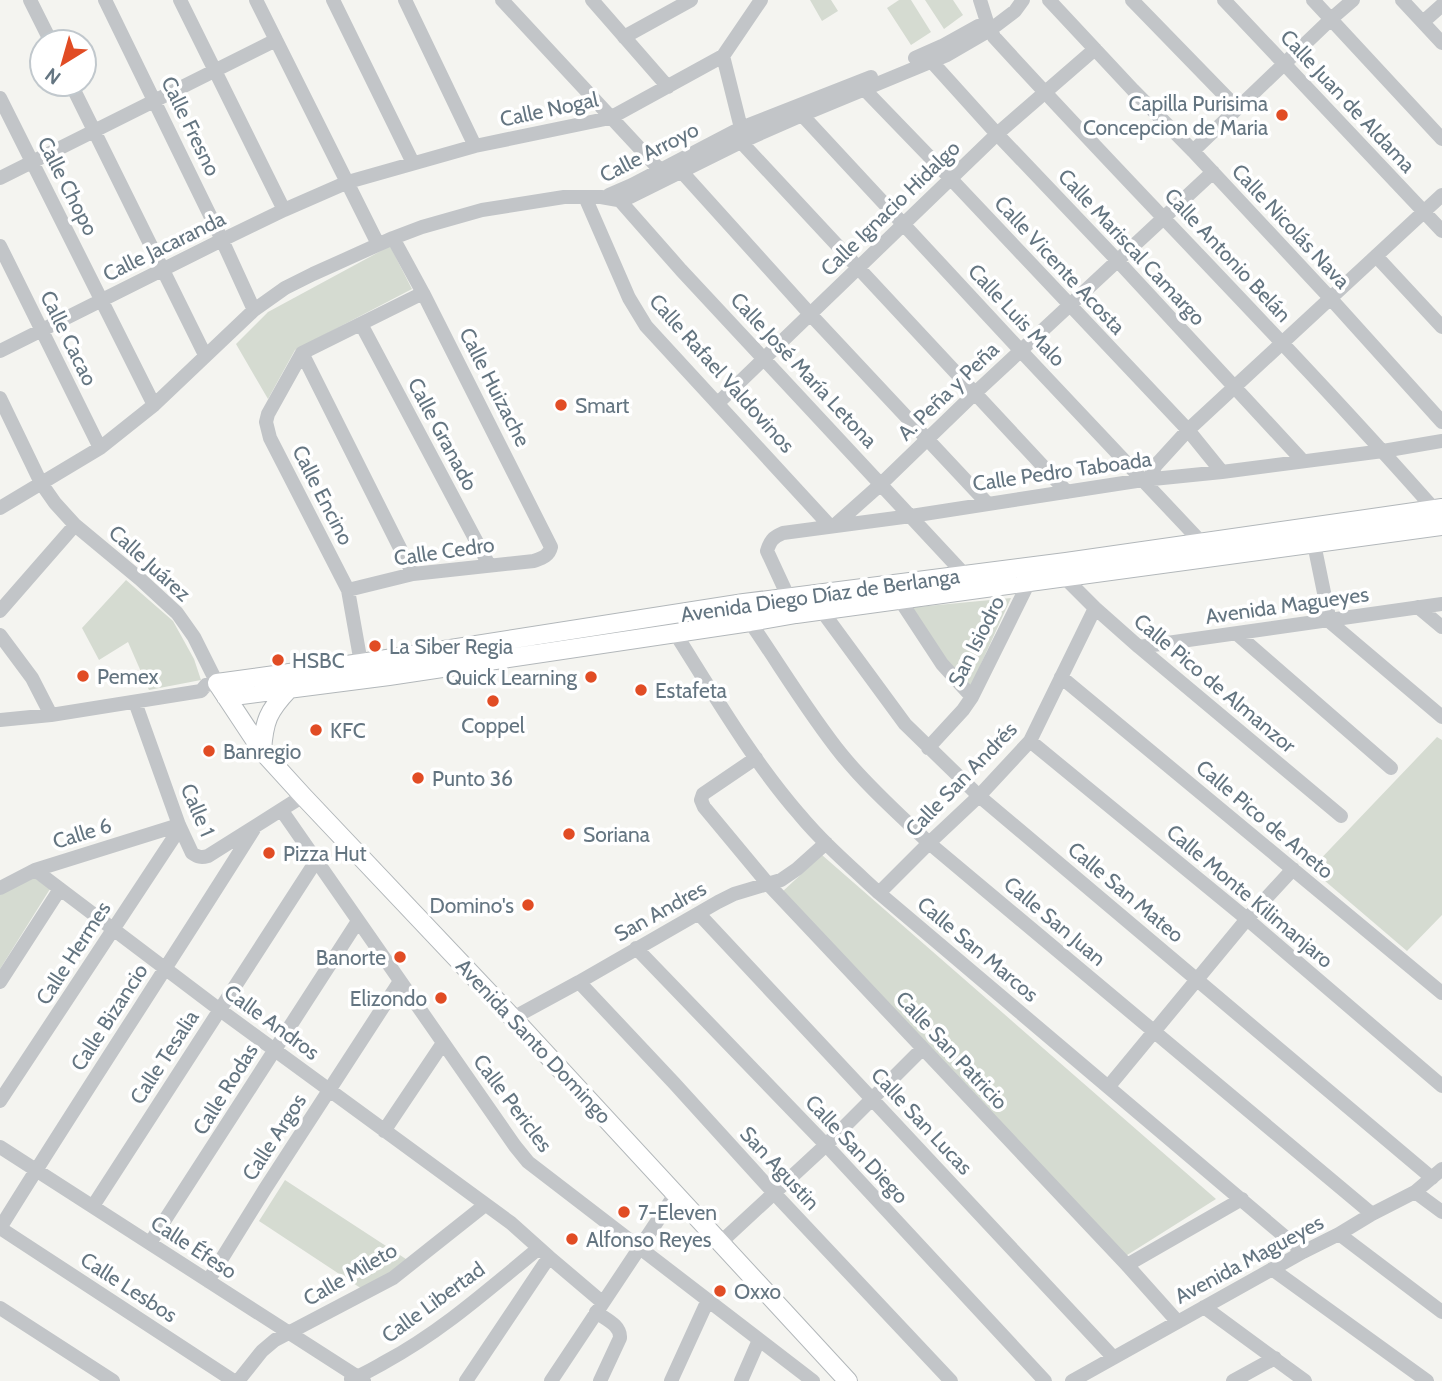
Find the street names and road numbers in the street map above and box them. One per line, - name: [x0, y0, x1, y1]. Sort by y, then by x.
- street label: Calle Juan de Aldama: [1275, 24, 1421, 178]
- street label: Calle Fresno: [156, 72, 226, 180]
- street label: Calle Nogal: [498, 86, 600, 132]
- street label: Calle Arroyo: [595, 116, 703, 188]
- street label: Calle Chopo: [32, 132, 104, 240]
- street label: Calle Ignacio Hidalgo: [815, 135, 965, 281]
- street label: Calle Nicolás Nava: [1227, 158, 1355, 294]
- street label: Calle Mariscal Camargo: [1053, 164, 1211, 330]
- street label: Calle Antonio Belán: [1160, 183, 1296, 327]
- street label: Calle Vicente Acosta: [989, 191, 1131, 339]
- street label: Calle Jacaranda: [99, 206, 229, 286]
- street label: Calle Luis Malo: [963, 259, 1071, 371]
- street label: Calle Cacao: [35, 286, 103, 390]
- street label: Calle José María Letona: [725, 287, 883, 453]
- street label: Calle Rafael Valdovinos: [644, 289, 800, 458]
- street label: Calle Huizache: [454, 323, 536, 451]
- street label: A. Peña y Peña: [892, 337, 1004, 445]
- street label: Calle Granado: [403, 373, 483, 495]
- street label: Calle Encino: [287, 441, 359, 549]
- street label: Calle Pedro Taboada: [971, 446, 1153, 496]
- street label: Calle Juárez: [104, 520, 196, 606]
- street label: Calle Cedro: [392, 532, 496, 570]
- street label: Avenida Diego Díaz de Berlanga: [679, 563, 961, 627]
- street label: Avenida Magueyes: [1204, 581, 1371, 629]
- street label: San Isiodro: [943, 592, 1009, 690]
- street label: Calle Pico de Almanzor: [1129, 608, 1301, 758]
- street label: Calle San Andrés: [900, 716, 1022, 841]
- street label: Calle Pico de Aneto: [1191, 754, 1339, 884]
- street label: Calle 1: [176, 780, 220, 840]
- street label: Calle 6: [50, 812, 115, 854]
- street label: Calle Monte Kilimanjaro: [1161, 819, 1338, 974]
- street label: Calle San Mateo: [1063, 836, 1189, 948]
- street label: Calle San Juan: [999, 871, 1111, 971]
- street label: San Andres: [610, 875, 710, 946]
- street label: Calle San Marcos: [912, 891, 1044, 1007]
- street label: Calle Hermes: [30, 896, 116, 1009]
- street label: Avenida Santo Domingo: [451, 953, 617, 1129]
- street label: Calle Bizancio: [65, 959, 153, 1075]
- street label: Calle Andros: [220, 979, 325, 1065]
- street label: Calle San Patricio: [891, 986, 1013, 1114]
- street label: Calle Tesalia: [124, 1005, 204, 1109]
- street label: Calle Rodas: [187, 1039, 263, 1139]
- street label: Calle Pericles: [468, 1049, 558, 1157]
- street label: Calle San Lucas: [866, 1062, 978, 1180]
- street label: Calle Argos: [237, 1089, 311, 1185]
- street label: Calle San Diego: [800, 1089, 914, 1209]
- street label: San Agustin: [735, 1121, 825, 1215]
- street label: Avenida Magueyes: [1170, 1209, 1328, 1309]
- street label: Calle Éfeso: [146, 1210, 242, 1284]
- street label: Calle Mileto: [299, 1237, 401, 1311]
- street label: Calle Lesbos: [76, 1247, 182, 1328]
- street label: Calle Libertad: [377, 1256, 489, 1348]

